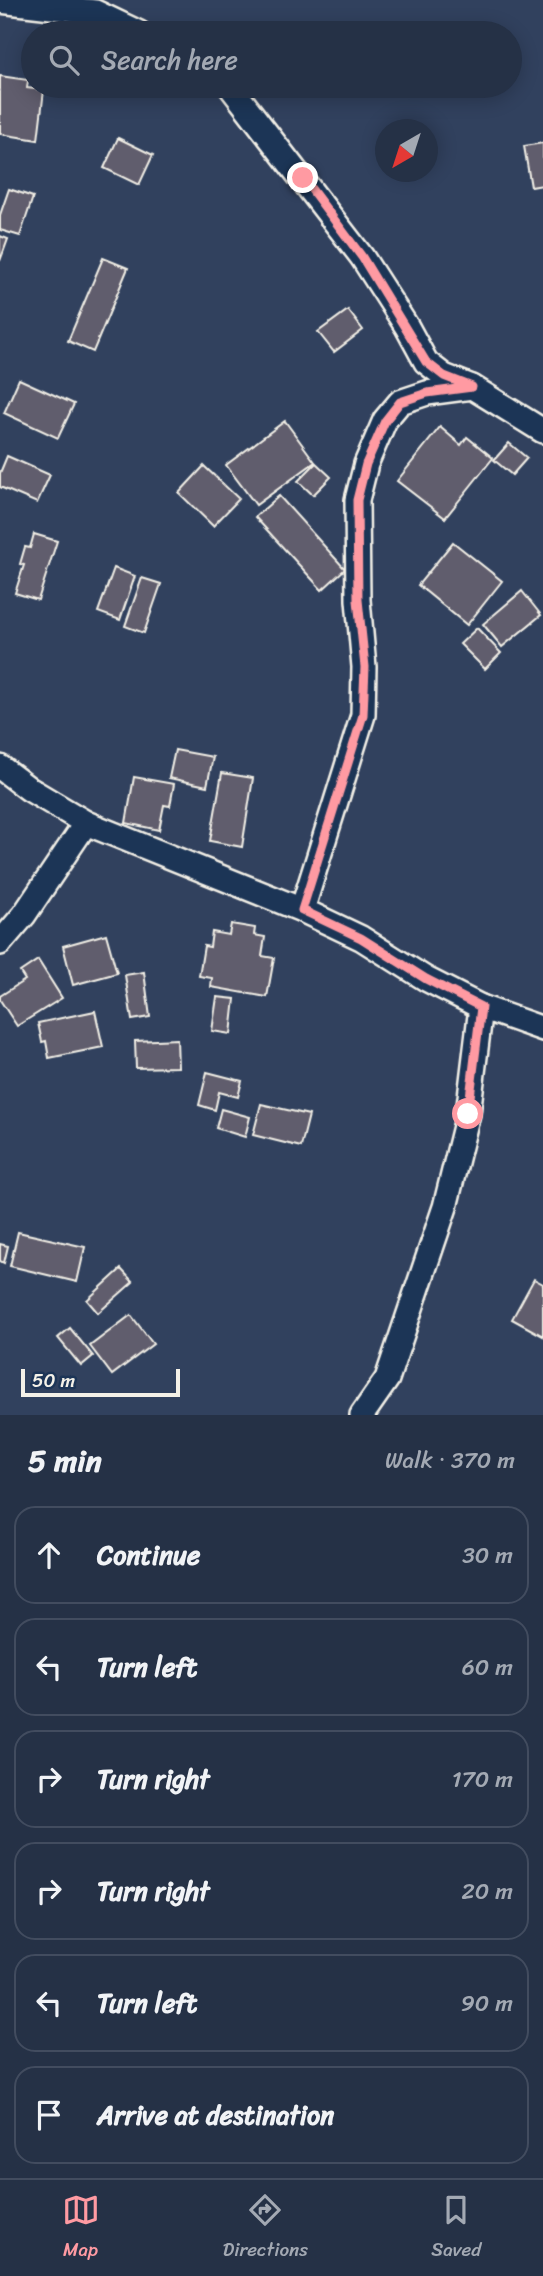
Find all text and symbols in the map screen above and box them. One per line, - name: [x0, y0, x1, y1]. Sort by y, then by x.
- search box: [21, 21, 522, 98]
- text: Search here: [101, 37, 238, 83]
- icon: search: [45, 41, 83, 79]
- north arrow: [375, 119, 438, 182]
- route end: [287, 162, 318, 193]
- route start: [452, 1098, 483, 1129]
- text: 50 m: [32, 1364, 75, 1397]
- scale bar: [21, 1366, 180, 1398]
- text: 5 min: [28, 1434, 102, 1488]
- text: Walk · 370 m: [385, 1440, 515, 1481]
- text: Continue: [97, 1532, 200, 1578]
- text: 30 m: [462, 1535, 513, 1576]
- icon: ahead: [30, 1536, 68, 1574]
- text: Turn left: [97, 1644, 197, 1690]
- text: 60 m: [462, 1647, 513, 1688]
- icon: left: [30, 1648, 68, 1686]
- text: Turn right: [97, 1756, 210, 1802]
- text: 170 m: [452, 1759, 513, 1800]
- icon: right: [30, 1760, 68, 1798]
- text: Turn right: [97, 1868, 210, 1914]
- text: 20 m: [462, 1871, 513, 1912]
- icon: right: [30, 1872, 68, 1910]
- text: Turn left: [97, 1980, 197, 2026]
- text: 90 m: [461, 1983, 513, 2024]
- icon: left: [30, 1984, 68, 2022]
- text: Arrive at destination: [97, 2092, 334, 2138]
- icon: arrive: [30, 2096, 68, 2134]
- tab: Map: [62, 2191, 100, 2266]
- tab: Directions: [223, 2191, 308, 2266]
- tab: Saved: [431, 2191, 481, 2266]

